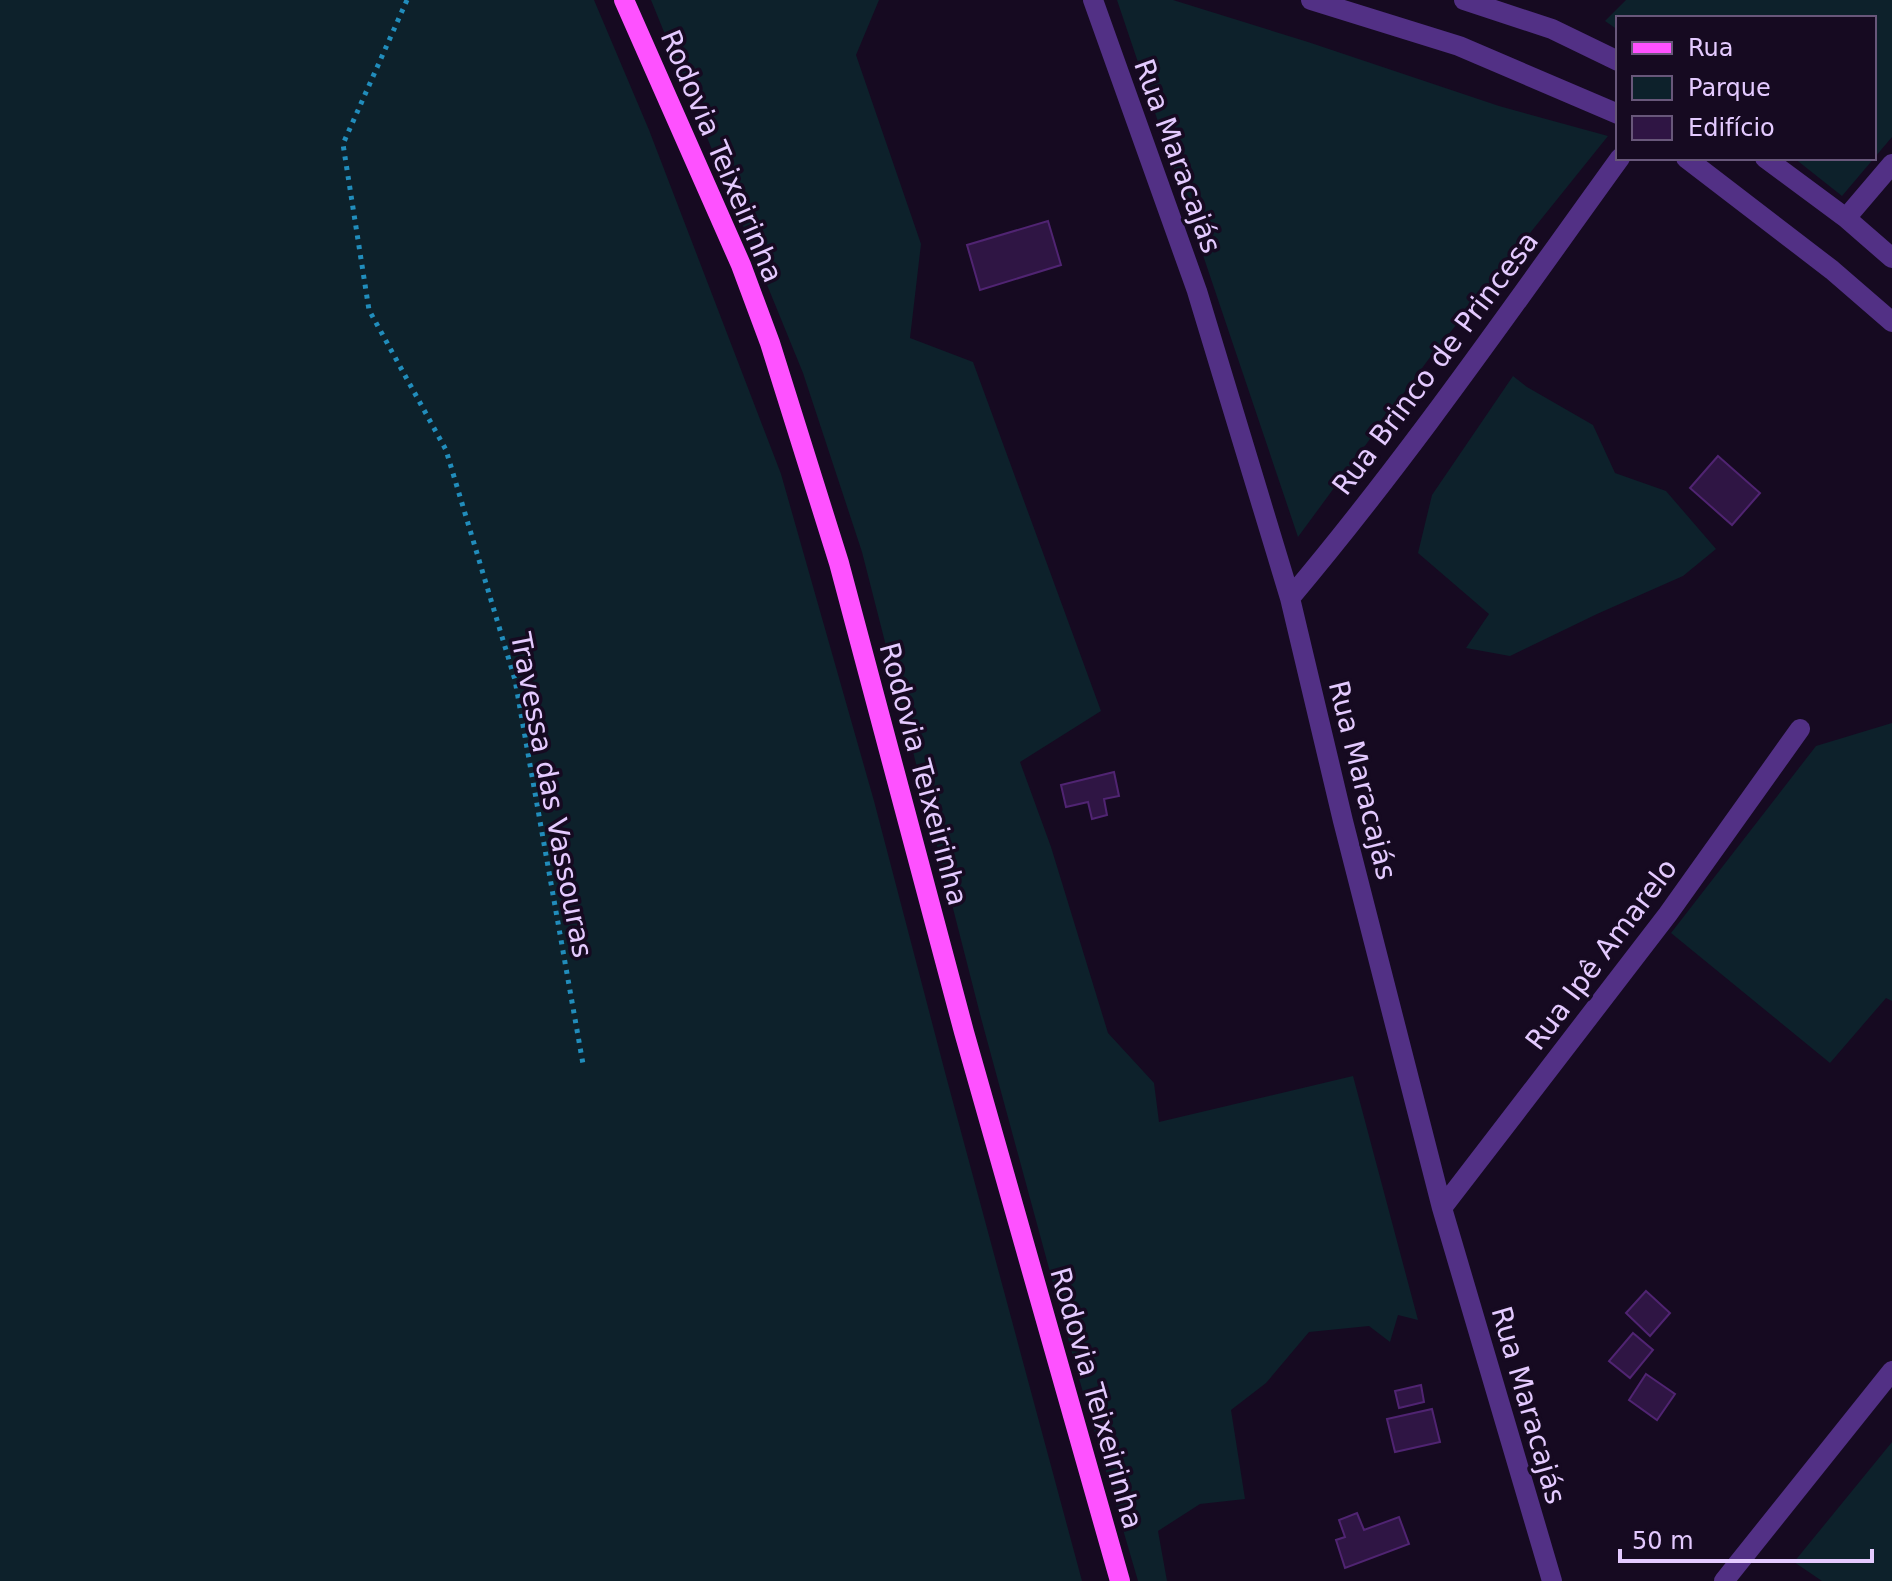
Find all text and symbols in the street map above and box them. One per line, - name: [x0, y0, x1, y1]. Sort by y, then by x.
- legend: [1616, 16, 1876, 160]
- street label: Rodovia Teixeirinha: [653, 25, 790, 287]
- text: Rua: [1688, 34, 1734, 62]
- street label: Rua Maracajás: [1127, 55, 1228, 258]
- text: Parque: [1688, 74, 1771, 102]
- text: Edifício: [1688, 114, 1775, 142]
- street label: Rua Brinco de Princesa: [1326, 225, 1545, 502]
- street label: Travessa das Vassouras: [504, 629, 599, 960]
- street label: Rodovia Teixeirinha: [873, 639, 974, 909]
- street label: Rua Maracajás: [1322, 677, 1403, 883]
- street label: Rua Ipê Amarelo: [1519, 852, 1684, 1056]
- street label: Rodovia Teixeirinha: [1043, 1264, 1150, 1533]
- street label: Rua Maracajás: [1485, 1303, 1573, 1508]
- scale bar: [1620, 1513, 1872, 1563]
- text: 50 m: [1632, 1527, 1694, 1555]

